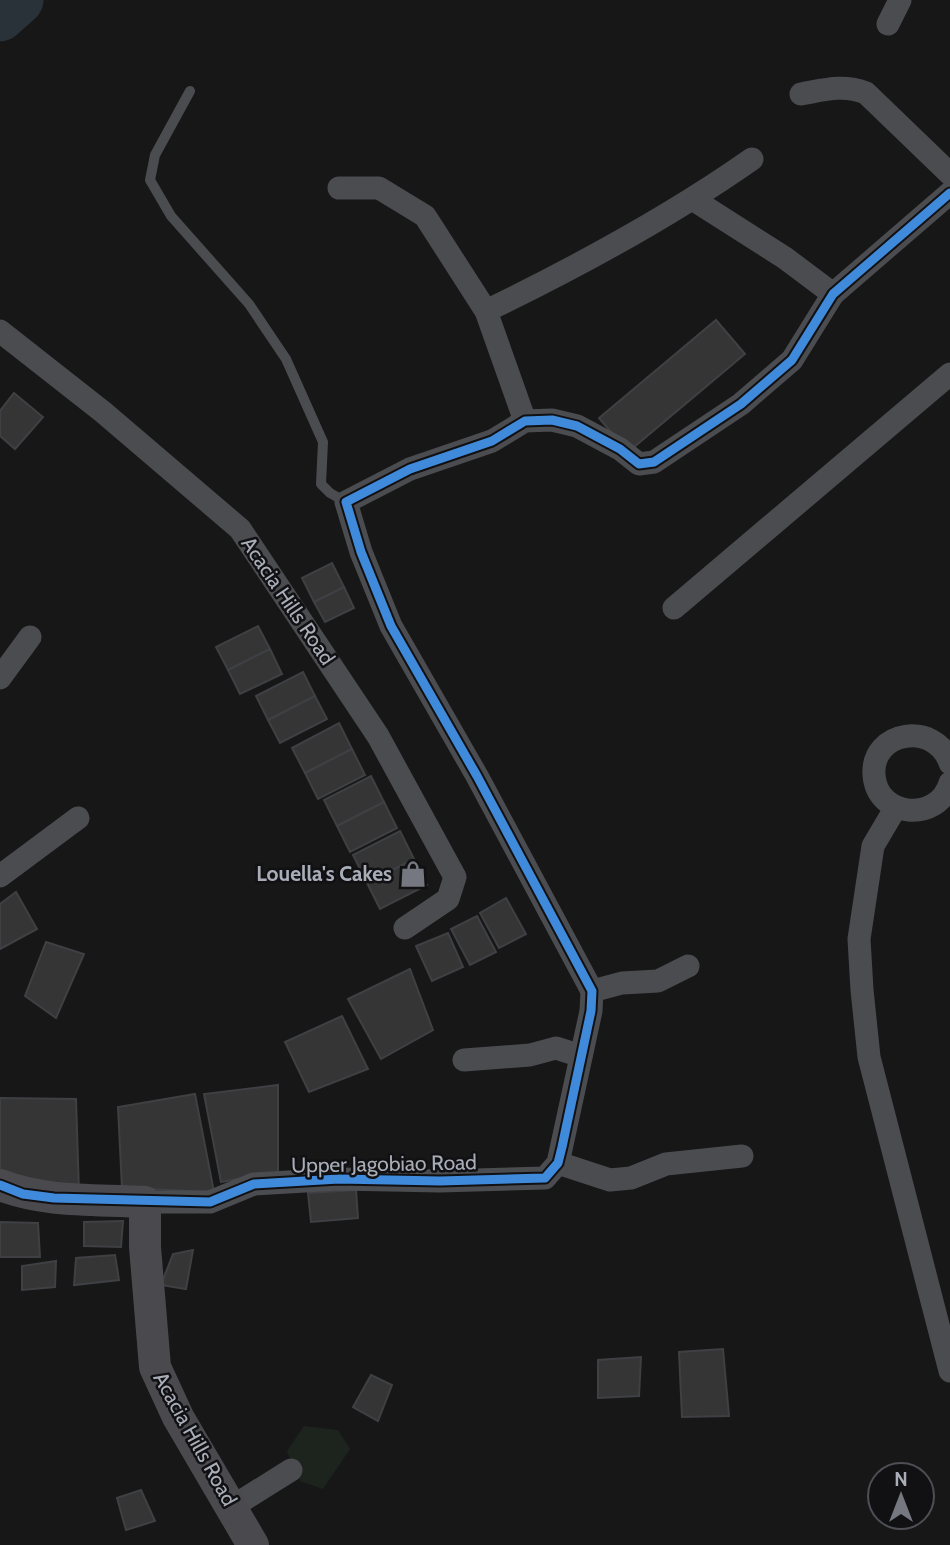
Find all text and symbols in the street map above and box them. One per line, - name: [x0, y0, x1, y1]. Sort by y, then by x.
- street label: Acacia Hills Road: [236, 532, 340, 670]
- shop icon: Louella's Cakes: [398, 859, 428, 889]
- place label: Louella's Cakes: [256, 861, 392, 886]
- street label: Upper Jagobiao Road: [291, 1149, 477, 1178]
- street label: Acacia Hills Road: [148, 1367, 243, 1510]
- north arrow: [866, 1461, 936, 1531]
- text: N: [894, 1468, 908, 1491]

